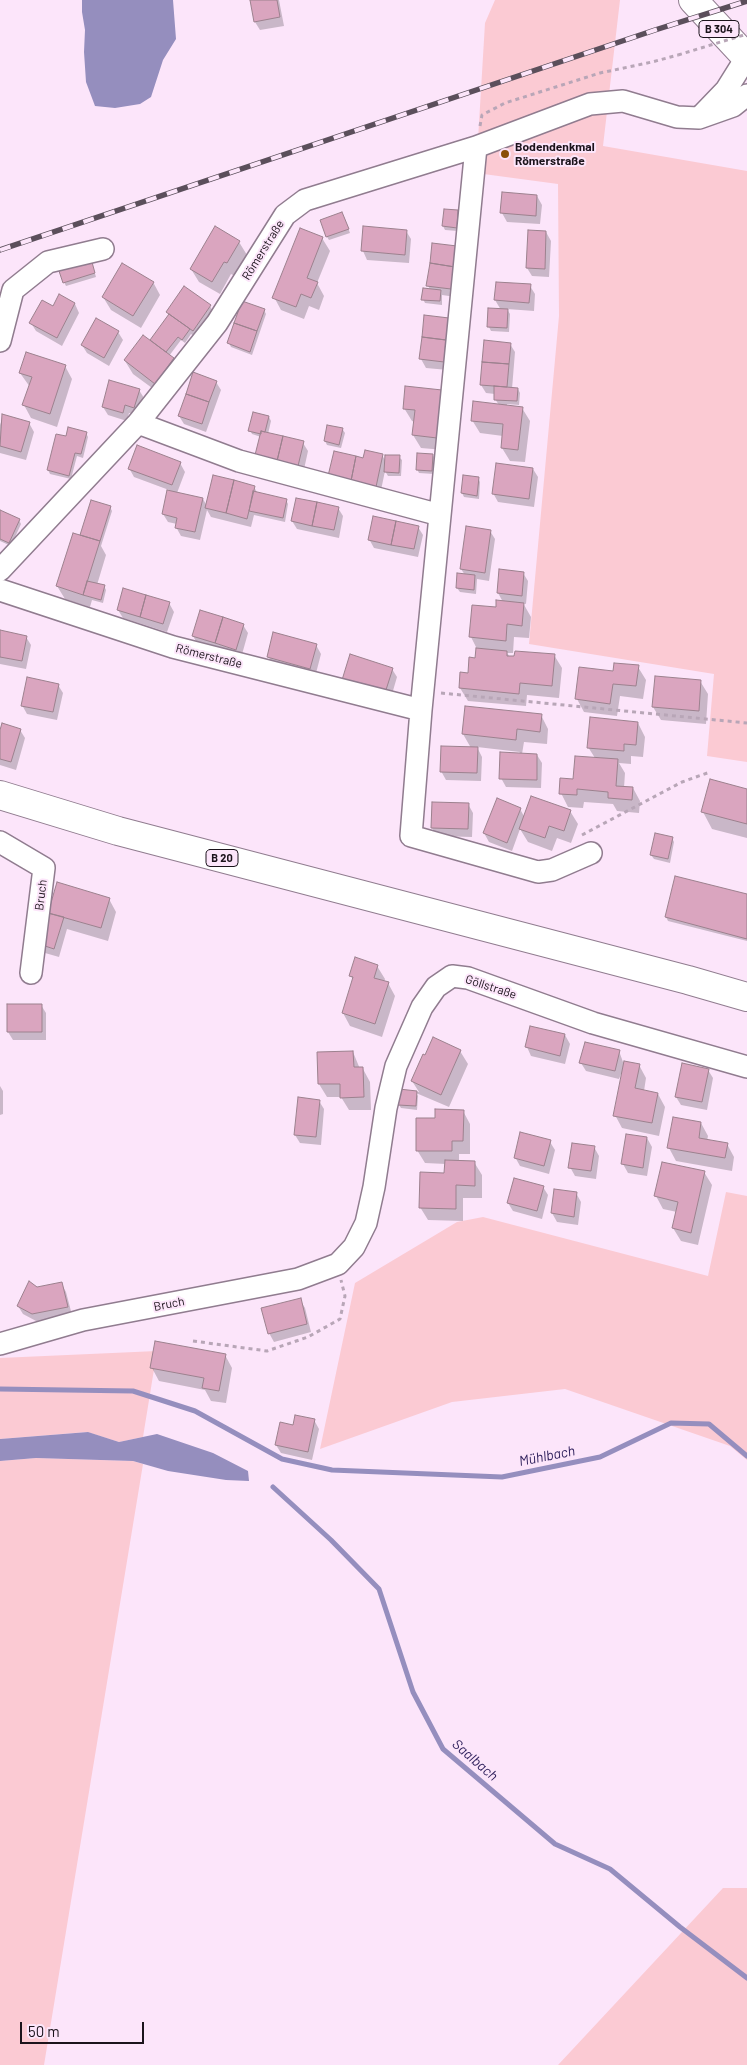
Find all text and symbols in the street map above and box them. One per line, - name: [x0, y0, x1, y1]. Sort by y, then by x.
- road number: B 304: [699, 20, 739, 38]
- place label: Bodendenkmal Römerstraße: [515, 140, 595, 168]
- marker: Bodendenkmal Römerstraße: [499, 148, 511, 160]
- street label: Römerstraße: [239, 217, 287, 283]
- street label: Römerstraße: [174, 641, 244, 671]
- road number: B 20: [206, 850, 238, 866]
- street label: Bruch: [32, 879, 50, 911]
- street label: Göllstraße: [464, 972, 518, 1002]
- street label: Bruch: [152, 1294, 186, 1314]
- water label: Mühlbach: [518, 1442, 576, 1470]
- water label: Saalbach: [449, 1736, 501, 1784]
- scale bar: [22, 2012, 146, 2044]
- text: 50 m: [28, 2022, 60, 2040]

